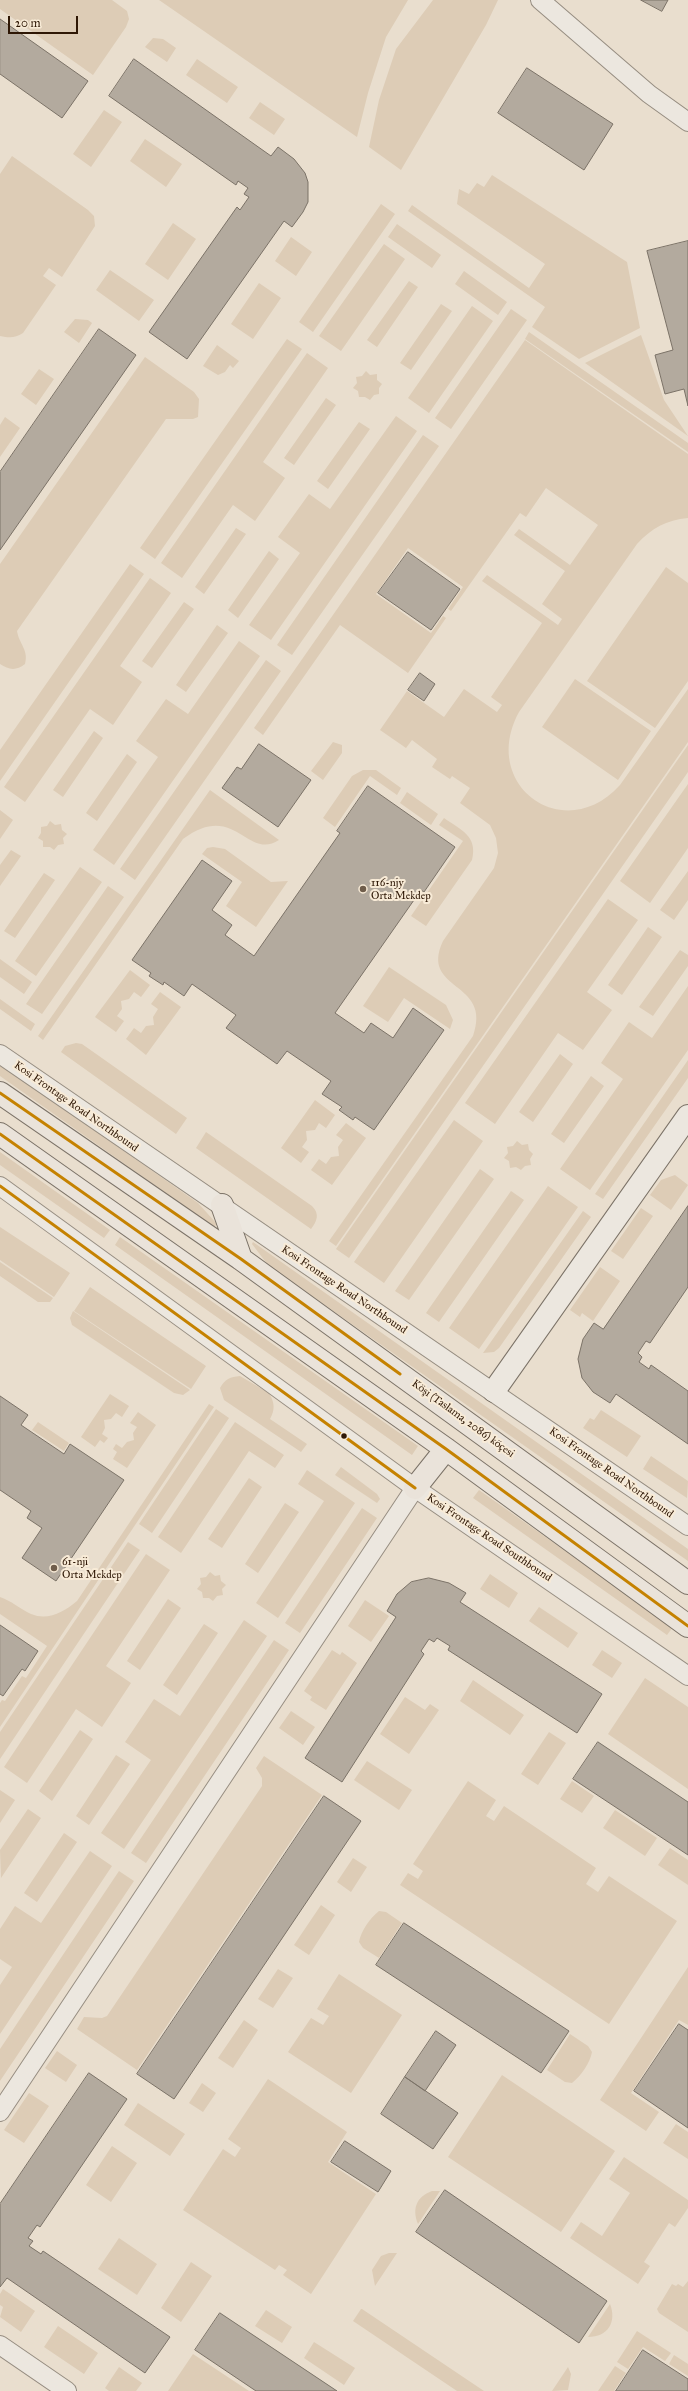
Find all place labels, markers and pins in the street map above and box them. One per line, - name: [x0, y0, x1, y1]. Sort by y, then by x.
- place label: 116-njy Orta Mekdep: [371, 876, 431, 902]
- marker: 116-njy Orta Mekdep: [358, 884, 368, 894]
- unlabelled marker: [339, 1431, 349, 1441]
- place label: 61-nji Orta Mekdep: [62, 1555, 122, 1581]
- marker: 61-nji Orta Mekdep: [49, 1563, 59, 1573]

